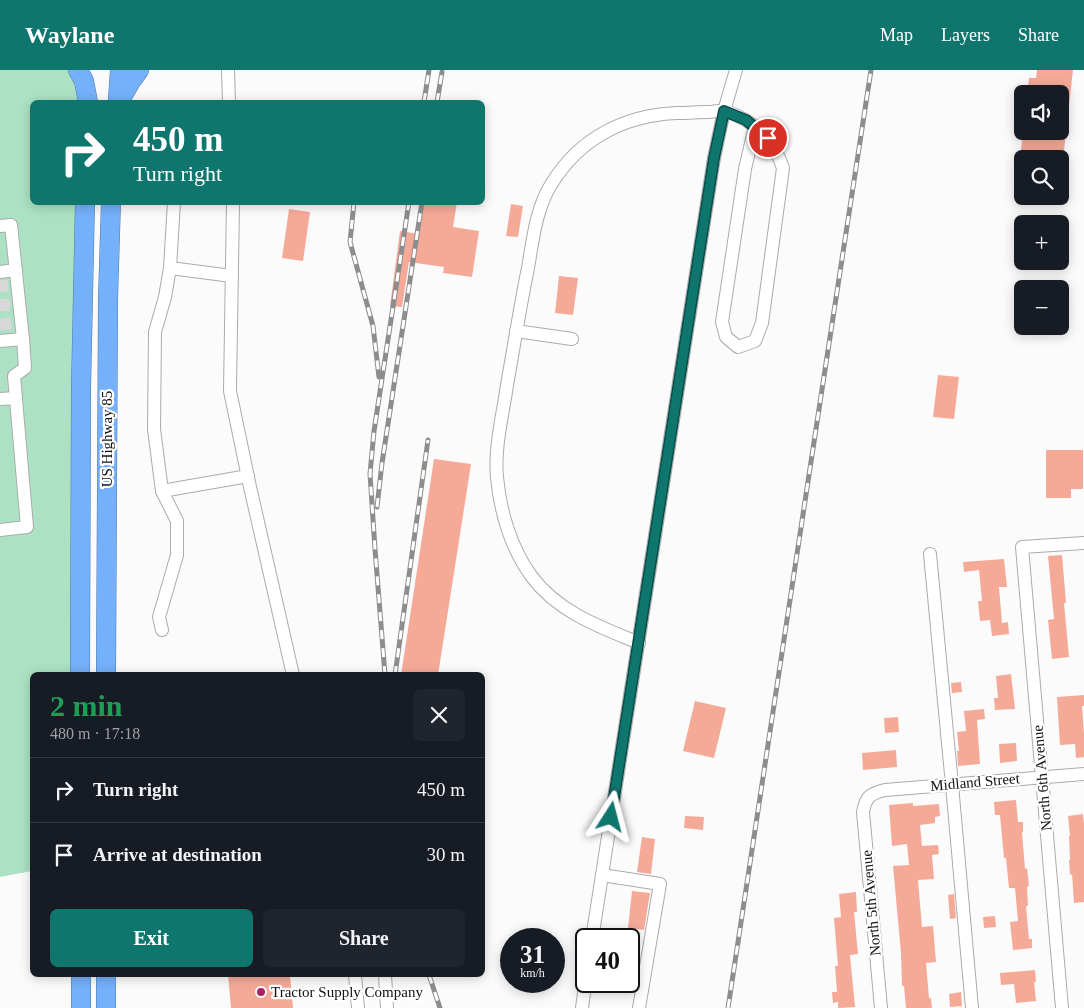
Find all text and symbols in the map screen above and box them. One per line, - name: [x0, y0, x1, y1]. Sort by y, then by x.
- text: Waylane: [25, 22, 114, 48]
- text: Map: [880, 25, 913, 45]
- text: Layers: [941, 25, 990, 45]
- text: Share: [1018, 25, 1059, 45]
- map controls: [1014, 85, 1069, 335]
- button: sound: [1014, 85, 1069, 140]
- pin: [747, 117, 789, 159]
- icon: right: [50, 120, 115, 185]
- text: 450 m: [133, 120, 223, 159]
- icon: arrive: [754, 124, 782, 152]
- button: search: [1014, 150, 1069, 205]
- text: Turn right: [133, 161, 222, 186]
- button: +: [1014, 215, 1069, 270]
- button: −: [1014, 280, 1069, 335]
- street label: US Highway 85: [99, 391, 115, 487]
- text: 2 min: [50, 689, 123, 722]
- button: close: [413, 689, 465, 741]
- street label: North 6th Avenue: [1029, 724, 1055, 832]
- text: 480 m · 17:18: [50, 725, 140, 742]
- street label: Midland Street: [930, 770, 1021, 794]
- icon: right: [50, 776, 78, 804]
- text: Turn right: [93, 779, 178, 800]
- text: 450 m: [417, 779, 465, 800]
- position arrow: [584, 790, 636, 842]
- icon: arrive: [50, 841, 78, 869]
- text: Arrive at destination: [93, 844, 262, 865]
- text: 30 m: [426, 844, 465, 865]
- street label: North 5th Avenue: [858, 849, 884, 957]
- button: Exit: [50, 909, 253, 967]
- button: Share: [263, 909, 465, 967]
- speed limit sign: 40: [575, 928, 640, 993]
- text: 31: [520, 941, 545, 968]
- text: km/h: [520, 966, 545, 980]
- place label: Tractor Supply Company: [271, 984, 423, 1000]
- marker: Tractor Supply Company: [255, 986, 267, 998]

